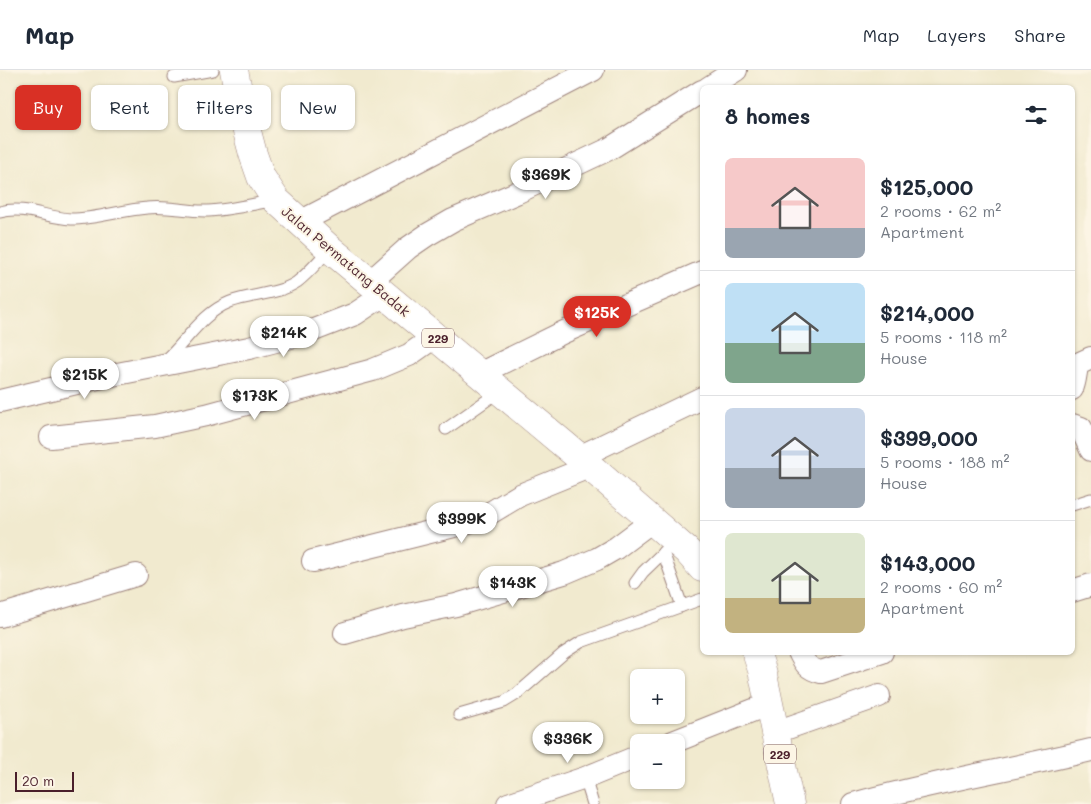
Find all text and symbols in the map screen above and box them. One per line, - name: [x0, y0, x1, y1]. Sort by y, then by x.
- text: Map: [25, 19, 74, 50]
- text: Map: [863, 23, 899, 47]
- text: Layers: [927, 23, 986, 47]
- text: Share: [1014, 23, 1066, 47]
- chip: Buy: [15, 85, 81, 130]
- chip: Rent: [91, 85, 168, 130]
- chip: Filters: [178, 85, 271, 130]
- chip: New: [281, 85, 355, 130]
- icon: filters: [1022, 101, 1050, 129]
- text: 8 homes: [725, 102, 810, 129]
- pin: $369K: [511, 158, 581, 200]
- text: $369K: [521, 163, 571, 184]
- text: $125,000: [880, 173, 973, 200]
- icon: home: [765, 178, 825, 238]
- text: 2 rooms · 62 m²: [880, 200, 1001, 221]
- street label: Jalan Permatang Badak: [278, 201, 414, 321]
- text: Apartment: [880, 221, 965, 242]
- pin: $125K: [562, 296, 632, 338]
- text: $214,000: [880, 299, 974, 326]
- text: $125K: [574, 301, 620, 322]
- icon: home: [765, 303, 825, 363]
- pin: $214K: [249, 316, 319, 358]
- text: $214K: [261, 321, 307, 342]
- text: 5 rooms · 118 m²: [880, 326, 1007, 347]
- road number: 229: [422, 328, 454, 348]
- text: House: [880, 347, 927, 368]
- pin: $215K: [50, 358, 120, 400]
- text: $215K: [62, 363, 108, 384]
- pin: $173K: [220, 378, 290, 421]
- text: $173K: [232, 384, 278, 405]
- text: $399,000: [880, 424, 978, 451]
- icon: home: [765, 428, 825, 488]
- text: 5 rooms · 188 m²: [880, 451, 1010, 472]
- text: House: [880, 472, 927, 493]
- pin: $399K: [427, 502, 497, 544]
- text: $399K: [437, 507, 487, 528]
- text: $143,000: [880, 549, 975, 576]
- icon: home: [765, 553, 825, 613]
- pin: $143K: [478, 566, 548, 608]
- text: $143K: [489, 571, 537, 592]
- text: 2 rooms · 60 m²: [880, 576, 1002, 597]
- text: Apartment: [880, 597, 965, 618]
- map controls: [630, 669, 685, 789]
- button: +: [630, 669, 685, 724]
- pin: $336K: [533, 722, 603, 764]
- text: $336K: [543, 727, 593, 748]
- button: −: [630, 734, 685, 789]
- road number: 229: [764, 744, 796, 764]
- scale bar: [15, 769, 74, 792]
- text: 20 m: [22, 771, 54, 790]

